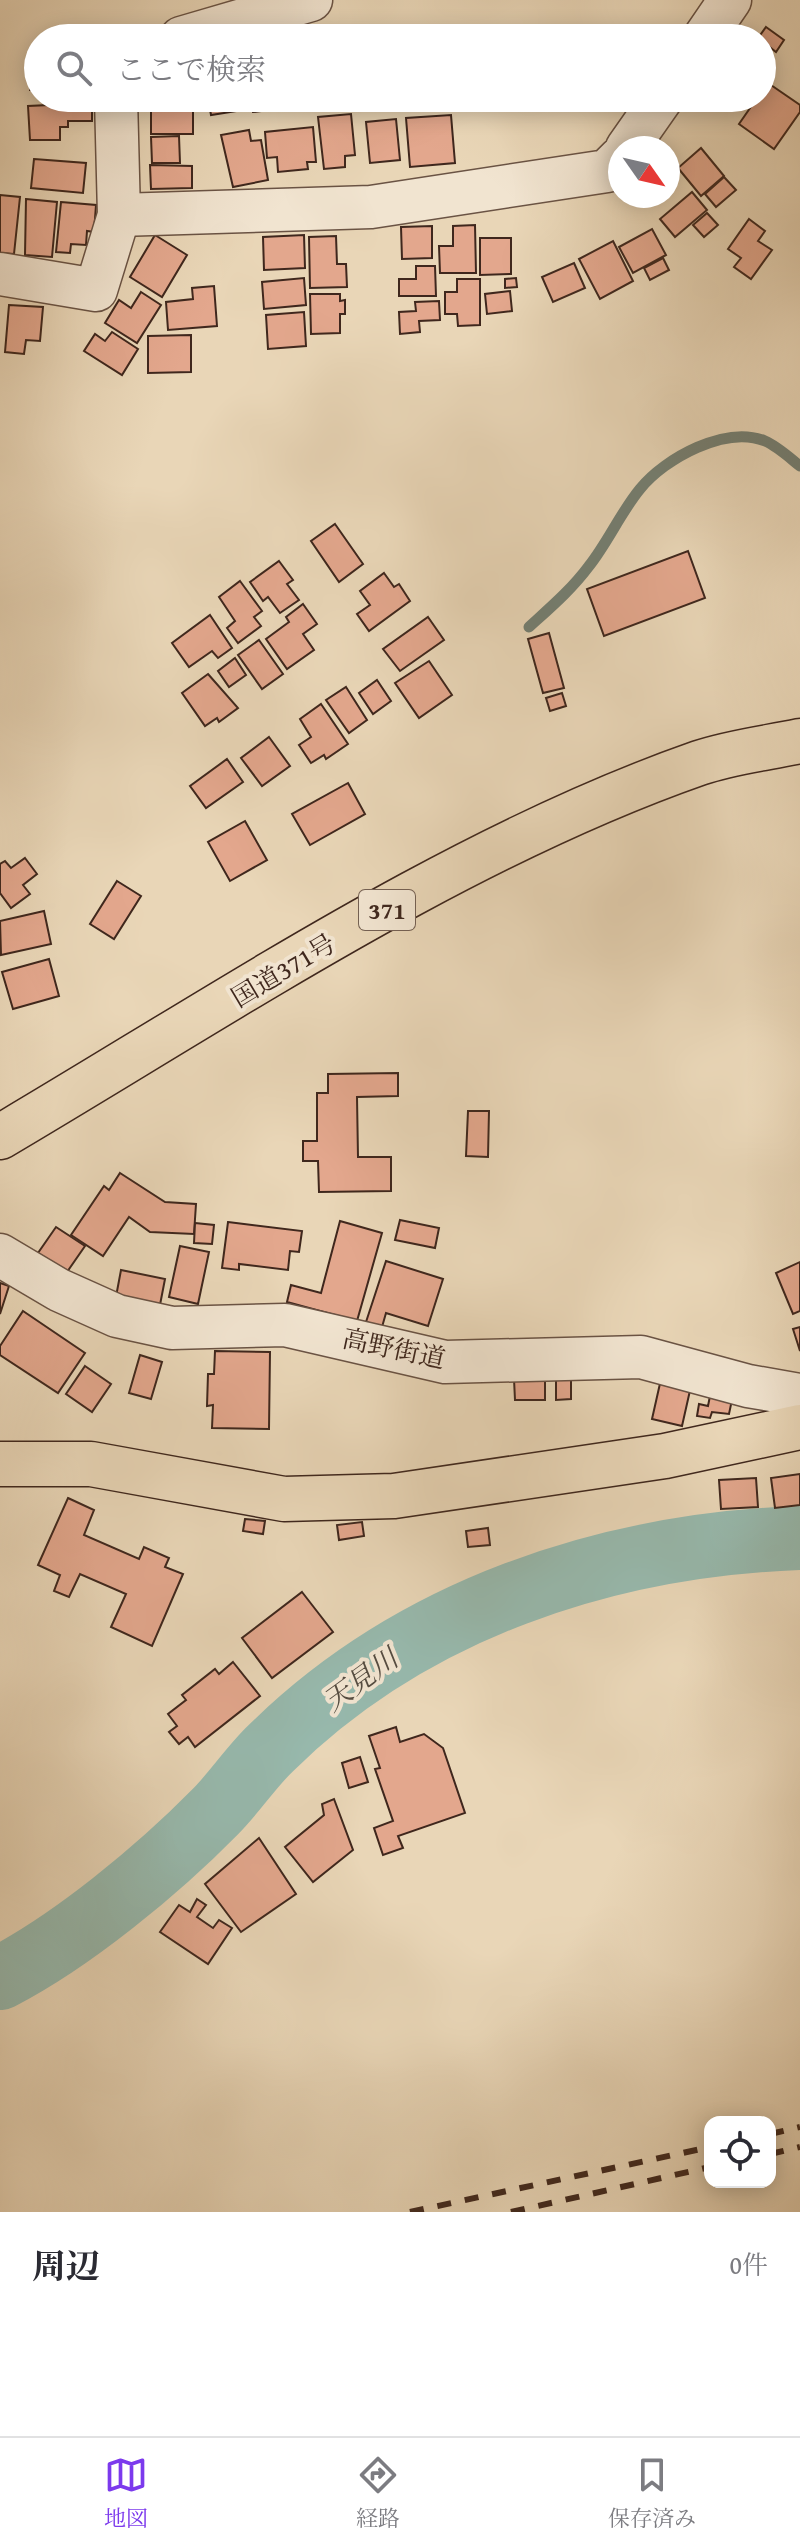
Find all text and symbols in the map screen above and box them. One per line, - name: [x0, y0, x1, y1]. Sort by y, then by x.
- search box: [24, 24, 776, 112]
- icon: search: [52, 46, 96, 90]
- text: ここで検索: [116, 47, 266, 91]
- north arrow: [608, 136, 680, 208]
- road number: 371: [359, 890, 415, 930]
- street label: 国道371号: [223, 924, 343, 1016]
- street label: 高野街道: [339, 1318, 449, 1378]
- water label: 天見川: [314, 1636, 408, 1720]
- map controls: [704, 2116, 776, 2188]
- button: locate: [704, 2116, 776, 2188]
- text: 周辺: [32, 2241, 100, 2290]
- text: 0件: [729, 2245, 768, 2284]
- tab: 地図: [104, 2453, 148, 2534]
- tab: 経路: [356, 2453, 400, 2534]
- tab: 保存済み: [608, 2453, 696, 2534]

